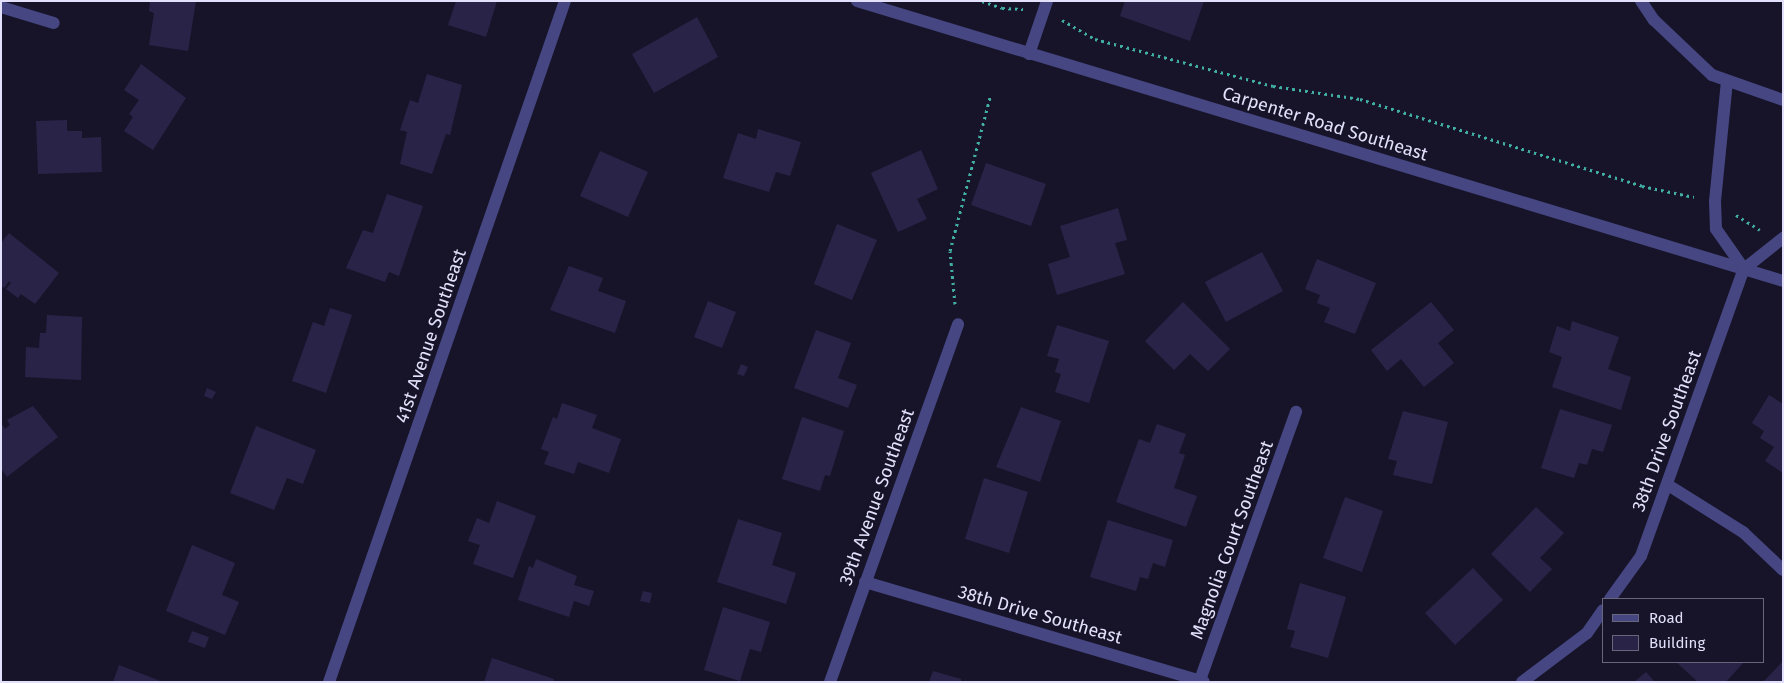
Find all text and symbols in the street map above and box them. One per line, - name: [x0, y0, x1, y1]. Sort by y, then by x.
- street label: Carpenter Road Southeast: [1220, 82, 1430, 166]
- street label: 41st Avenue Southeast: [391, 246, 471, 426]
- street label: 38th Drive Southeast: [1628, 348, 1706, 514]
- street label: 39th Avenue Southeast: [835, 406, 919, 588]
- street label: Magnolia Court Southeast: [1186, 438, 1278, 642]
- street label: 38th Drive Southeast: [955, 581, 1125, 649]
- legend: [1602, 598, 1764, 663]
- text: Road: [1649, 609, 1684, 627]
- text: Building: [1649, 634, 1705, 652]

